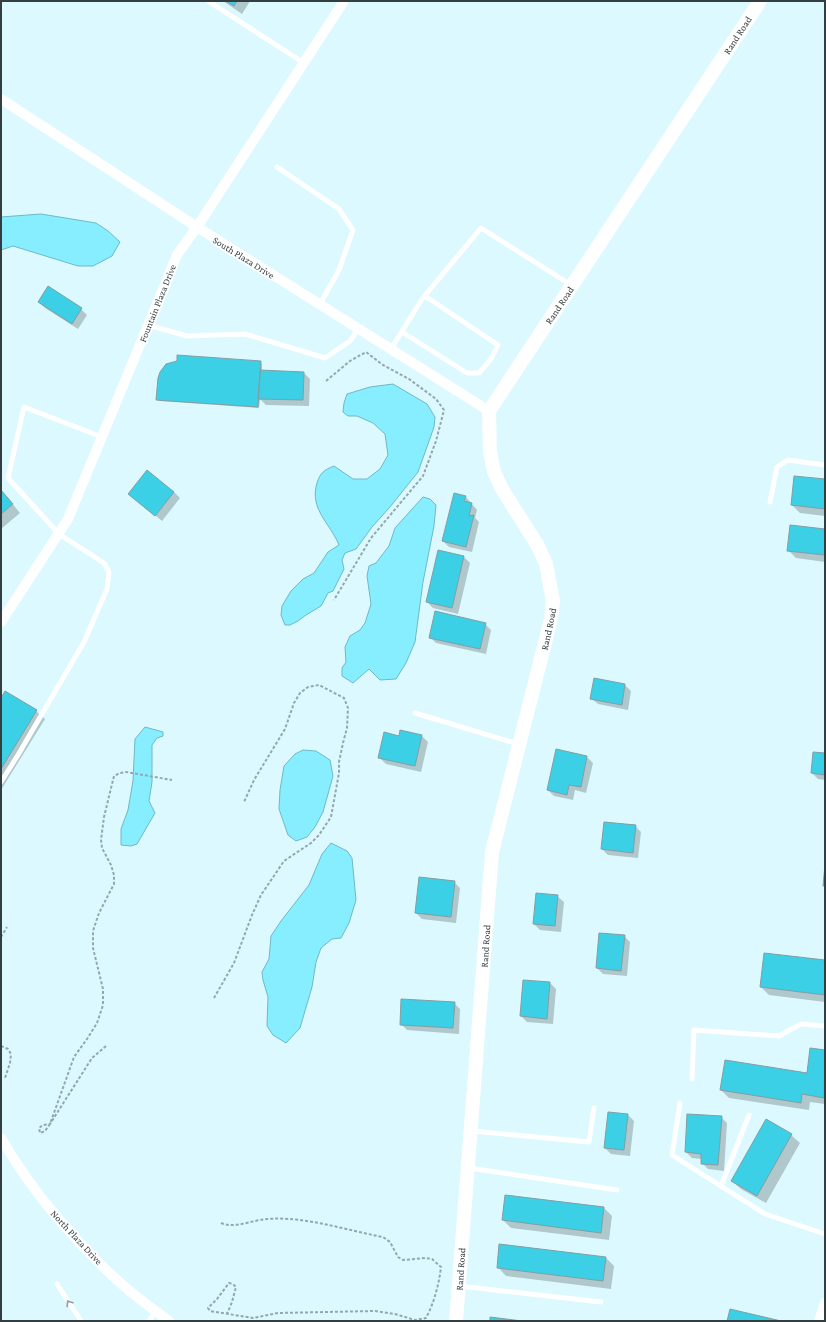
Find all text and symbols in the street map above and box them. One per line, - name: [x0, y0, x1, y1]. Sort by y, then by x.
- street label: Rand Road: [721, 14, 754, 56]
- street label: South Plaza Drive: [211, 234, 277, 281]
- street label: Fountain Plaza Drive: [137, 262, 178, 344]
- street label: Rand Road: [543, 284, 576, 326]
- street label: Rand Road: [539, 606, 558, 651]
- street label: Rand Road: [479, 924, 493, 968]
- street label: North Plaza Drive: [49, 1208, 105, 1267]
- street label: Rand Road: [454, 1247, 468, 1291]
- one-way arrow: [66, 1300, 74, 1307]

